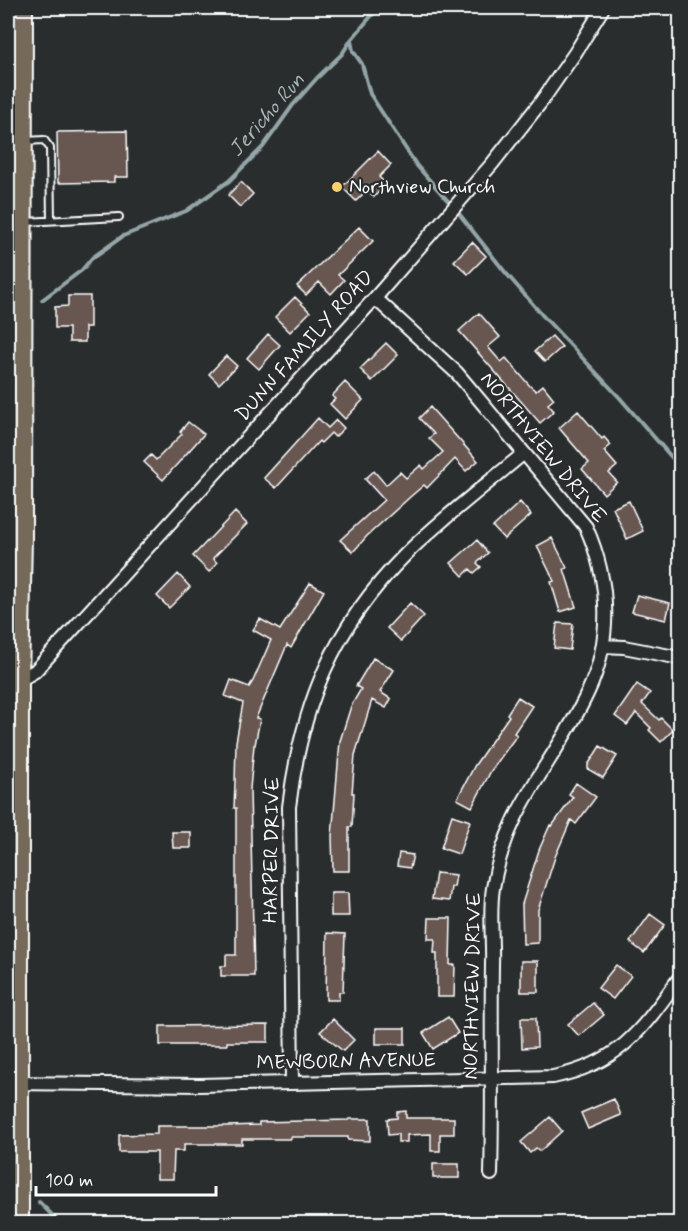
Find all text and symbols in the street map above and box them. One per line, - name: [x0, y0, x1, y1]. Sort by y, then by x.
- water label: Jericho Run: [223, 67, 312, 163]
- place label: Northview Church: [349, 174, 495, 201]
- marker: Northview Church: [330, 180, 344, 194]
- street label: DUNN FAMILY ROAD: [230, 265, 380, 427]
- street label: NORTHVIEW DRIVE: [474, 367, 612, 529]
- street label: HARPER DRIVE: [257, 777, 287, 923]
- street label: NORTHVIEW DRIVE: [458, 892, 488, 1080]
- street label: MEWBORN AVENUE: [256, 1047, 436, 1077]
- scale bar: [36, 1159, 216, 1197]
- text: 100 m: [45, 1169, 93, 1193]

